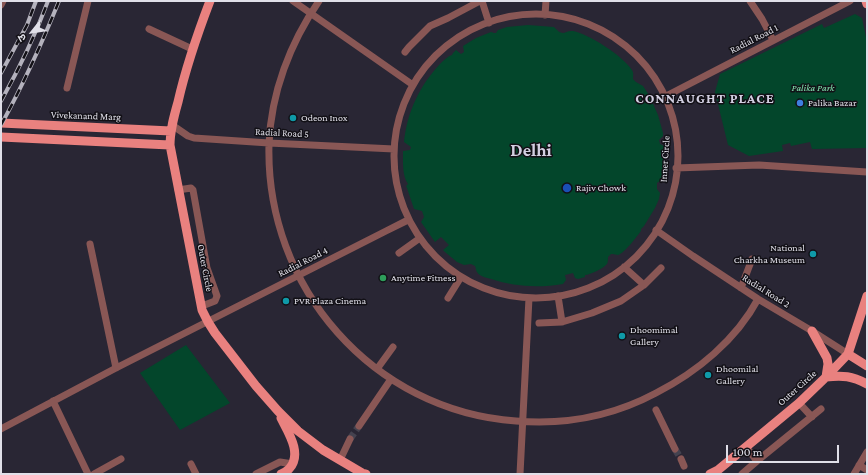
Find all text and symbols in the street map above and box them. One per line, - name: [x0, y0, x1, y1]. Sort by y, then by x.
- north arrow: [12, 12, 52, 52]
- street label: Radial Road 1: [728, 22, 780, 56]
- text: उ: [15, 32, 28, 44]
- park label: Palika Park: [792, 82, 834, 94]
- district label: CONNAUGHT PLACE: [635, 91, 775, 107]
- place label: Palika Bazar: [808, 97, 856, 109]
- marker: Palika Bazar: [795, 98, 805, 108]
- street label: Vivekanand Marg: [51, 109, 121, 123]
- place label: Odeon Inox: [301, 112, 348, 124]
- marker: Odeon Inox: [288, 113, 298, 123]
- street label: Radial Road 5: [255, 126, 309, 140]
- street label: Inner Circle: [657, 135, 673, 183]
- district label: Delhi: [510, 139, 552, 161]
- marker: Rajiv Chowk: [561, 182, 573, 194]
- place label: Rajiv Chowk: [576, 182, 626, 194]
- place label: National Charkha Museum: [734, 242, 805, 266]
- street label: Outer Circle: [195, 243, 215, 293]
- street label: Radial Road 4: [276, 244, 330, 280]
- marker: National Charkha Museum: [808, 249, 818, 259]
- place label: Anytime Fitness: [391, 272, 455, 284]
- street label: Radial Road 2: [740, 272, 792, 310]
- marker: Anytime Fitness: [378, 273, 388, 283]
- place label: PVR Plaza Cinema: [294, 295, 366, 307]
- marker: PVR Plaza Cinema: [281, 296, 291, 306]
- place label: Dhoomimal Gallery: [630, 324, 678, 348]
- marker: Dhoomimal Gallery: [617, 331, 627, 341]
- place label: Dhoomilal Gallery: [716, 363, 758, 386]
- street label: Outer Circle: [775, 367, 819, 409]
- marker: Dhoomilal Gallery: [703, 370, 713, 380]
- scale bar: [728, 437, 841, 463]
- text: 100 m: [733, 445, 762, 459]

